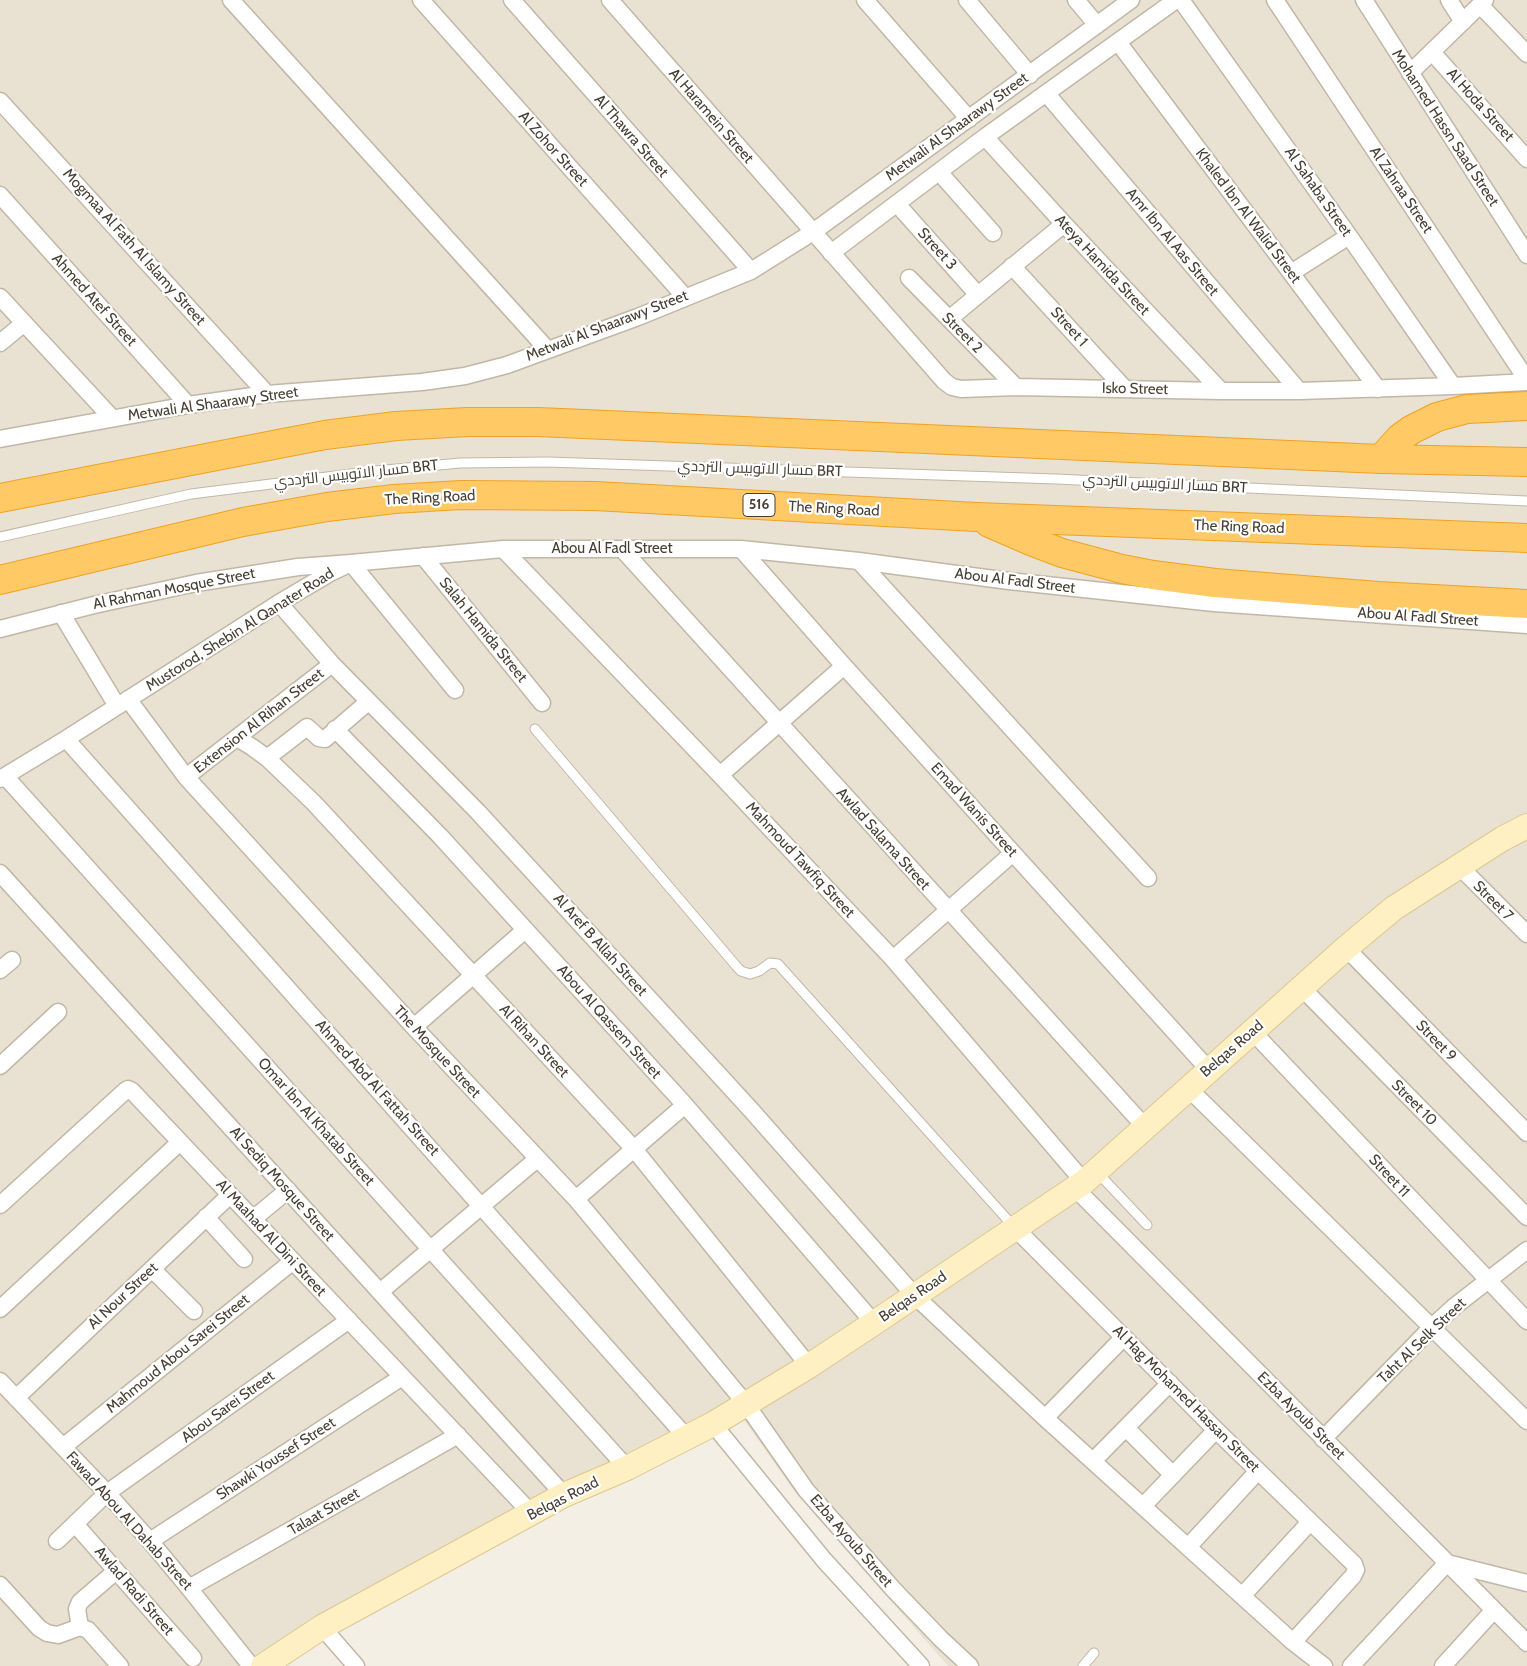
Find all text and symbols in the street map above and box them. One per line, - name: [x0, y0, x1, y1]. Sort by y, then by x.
- street label: Mohamed Hassn Saad Street: [1388, 46, 1502, 210]
- street label: Al Haramein Street: [665, 65, 757, 167]
- street label: Al Hoda Street: [1442, 65, 1518, 145]
- street label: Metwali Al Shaarawy Street: [882, 69, 1032, 185]
- street label: Al Thawra Street: [590, 91, 672, 181]
- street label: Al Zohor Street: [514, 108, 592, 190]
- street label: Al Zahraa Street: [1365, 143, 1437, 237]
- street label: Al Sahaba Street: [1281, 144, 1355, 240]
- street label: Khaled Ibn Al Walid Street: [1191, 145, 1305, 287]
- street label: Mogmaa Al Fath Al Islamy Street: [59, 165, 209, 329]
- street label: Amr Ibn Al Aas Street: [1122, 185, 1222, 299]
- street label: Ateya Hamida Street: [1051, 211, 1153, 319]
- street label: Street 3: [914, 224, 960, 274]
- street label: Ahmed Atef Street: [48, 250, 140, 350]
- street label: Metwali Al Shaarawy Street: [523, 287, 691, 365]
- street label: Street 1: [1047, 304, 1091, 350]
- street label: Street 2: [938, 309, 986, 357]
- street label: Isko Street: [1102, 379, 1168, 399]
- street label: Metwali Al Shaarawy Street: [127, 383, 299, 425]
- street label: مسار الاتوبيس الترددي BRT: [273, 456, 439, 492]
- street label: مسار الاتوبيس الترددي BRT: [677, 457, 843, 481]
- street label: مسار الاتوبيس الترددي BRT: [1082, 471, 1248, 497]
- street label: The Ring Road: [384, 487, 476, 509]
- road number: 516: [743, 494, 775, 516]
- street label: The Ring Road: [788, 498, 880, 520]
- street label: The Ring Road: [1193, 516, 1285, 538]
- street label: Abou Al Fadl Street: [551, 540, 673, 558]
- street label: Al Rahman Mosque Street: [91, 564, 257, 614]
- street label: Mustorod, Shebin Al Qanater Road: [143, 565, 337, 695]
- street label: Abou Al Fadl Street: [954, 565, 1076, 597]
- street label: Salah Hamida Street: [435, 574, 531, 686]
- street label: Abou Al Fadl Street: [1357, 604, 1479, 630]
- street label: Extension Al Rihan Street: [191, 665, 327, 777]
- street label: Emad Wanis Street: [927, 759, 1021, 861]
- street label: Awlad Salama Street: [832, 784, 934, 894]
- street label: Mahmoud Tawfiq Street: [742, 798, 858, 922]
- street label: Street 7: [1469, 877, 1517, 925]
- street label: Al Aref B Allah Street: [549, 890, 651, 1000]
- street label: Abou Al Qassem Street: [553, 961, 665, 1083]
- street label: Al Rihan Street: [495, 1001, 573, 1081]
- street label: The Mosque Street: [390, 1002, 484, 1102]
- street label: Ahmed Abd Al Fattah Street: [311, 1016, 443, 1160]
- street label: Belqas Road: [1197, 1017, 1267, 1081]
- street label: Street 9: [1412, 1017, 1460, 1065]
- street label: Omar Ibn Al Khatab Street: [254, 1054, 378, 1190]
- street label: Street 10: [1387, 1076, 1441, 1130]
- street label: Al Sediq Mosque Street: [226, 1123, 338, 1245]
- street label: Street 11: [1365, 1151, 1413, 1201]
- street label: Al Maahad Al Dini Street: [212, 1176, 330, 1300]
- street label: Al Nour Street: [84, 1259, 162, 1333]
- street label: Belqas Road: [876, 1268, 950, 1326]
- street label: Mahmoud Abou Sarei Street: [103, 1291, 253, 1417]
- street label: Taht Al Selk Street: [1374, 1294, 1470, 1388]
- street label: Al Hag Mohamed Hassan Street: [1109, 1322, 1263, 1476]
- street label: Abou Sarei Street: [178, 1367, 278, 1447]
- street label: Ezba Ayoub Street: [1253, 1368, 1349, 1464]
- street label: Shawki Youssef Street: [213, 1414, 339, 1504]
- street label: Fawad Abou Al Dahab Street: [62, 1448, 196, 1594]
- street label: Belqas Road: [524, 1473, 602, 1525]
- street label: Talaat Street: [285, 1484, 363, 1540]
- street label: Ezba Ayoub Street: [806, 1491, 896, 1591]
- street label: Awlad Radi Street: [91, 1543, 177, 1639]

